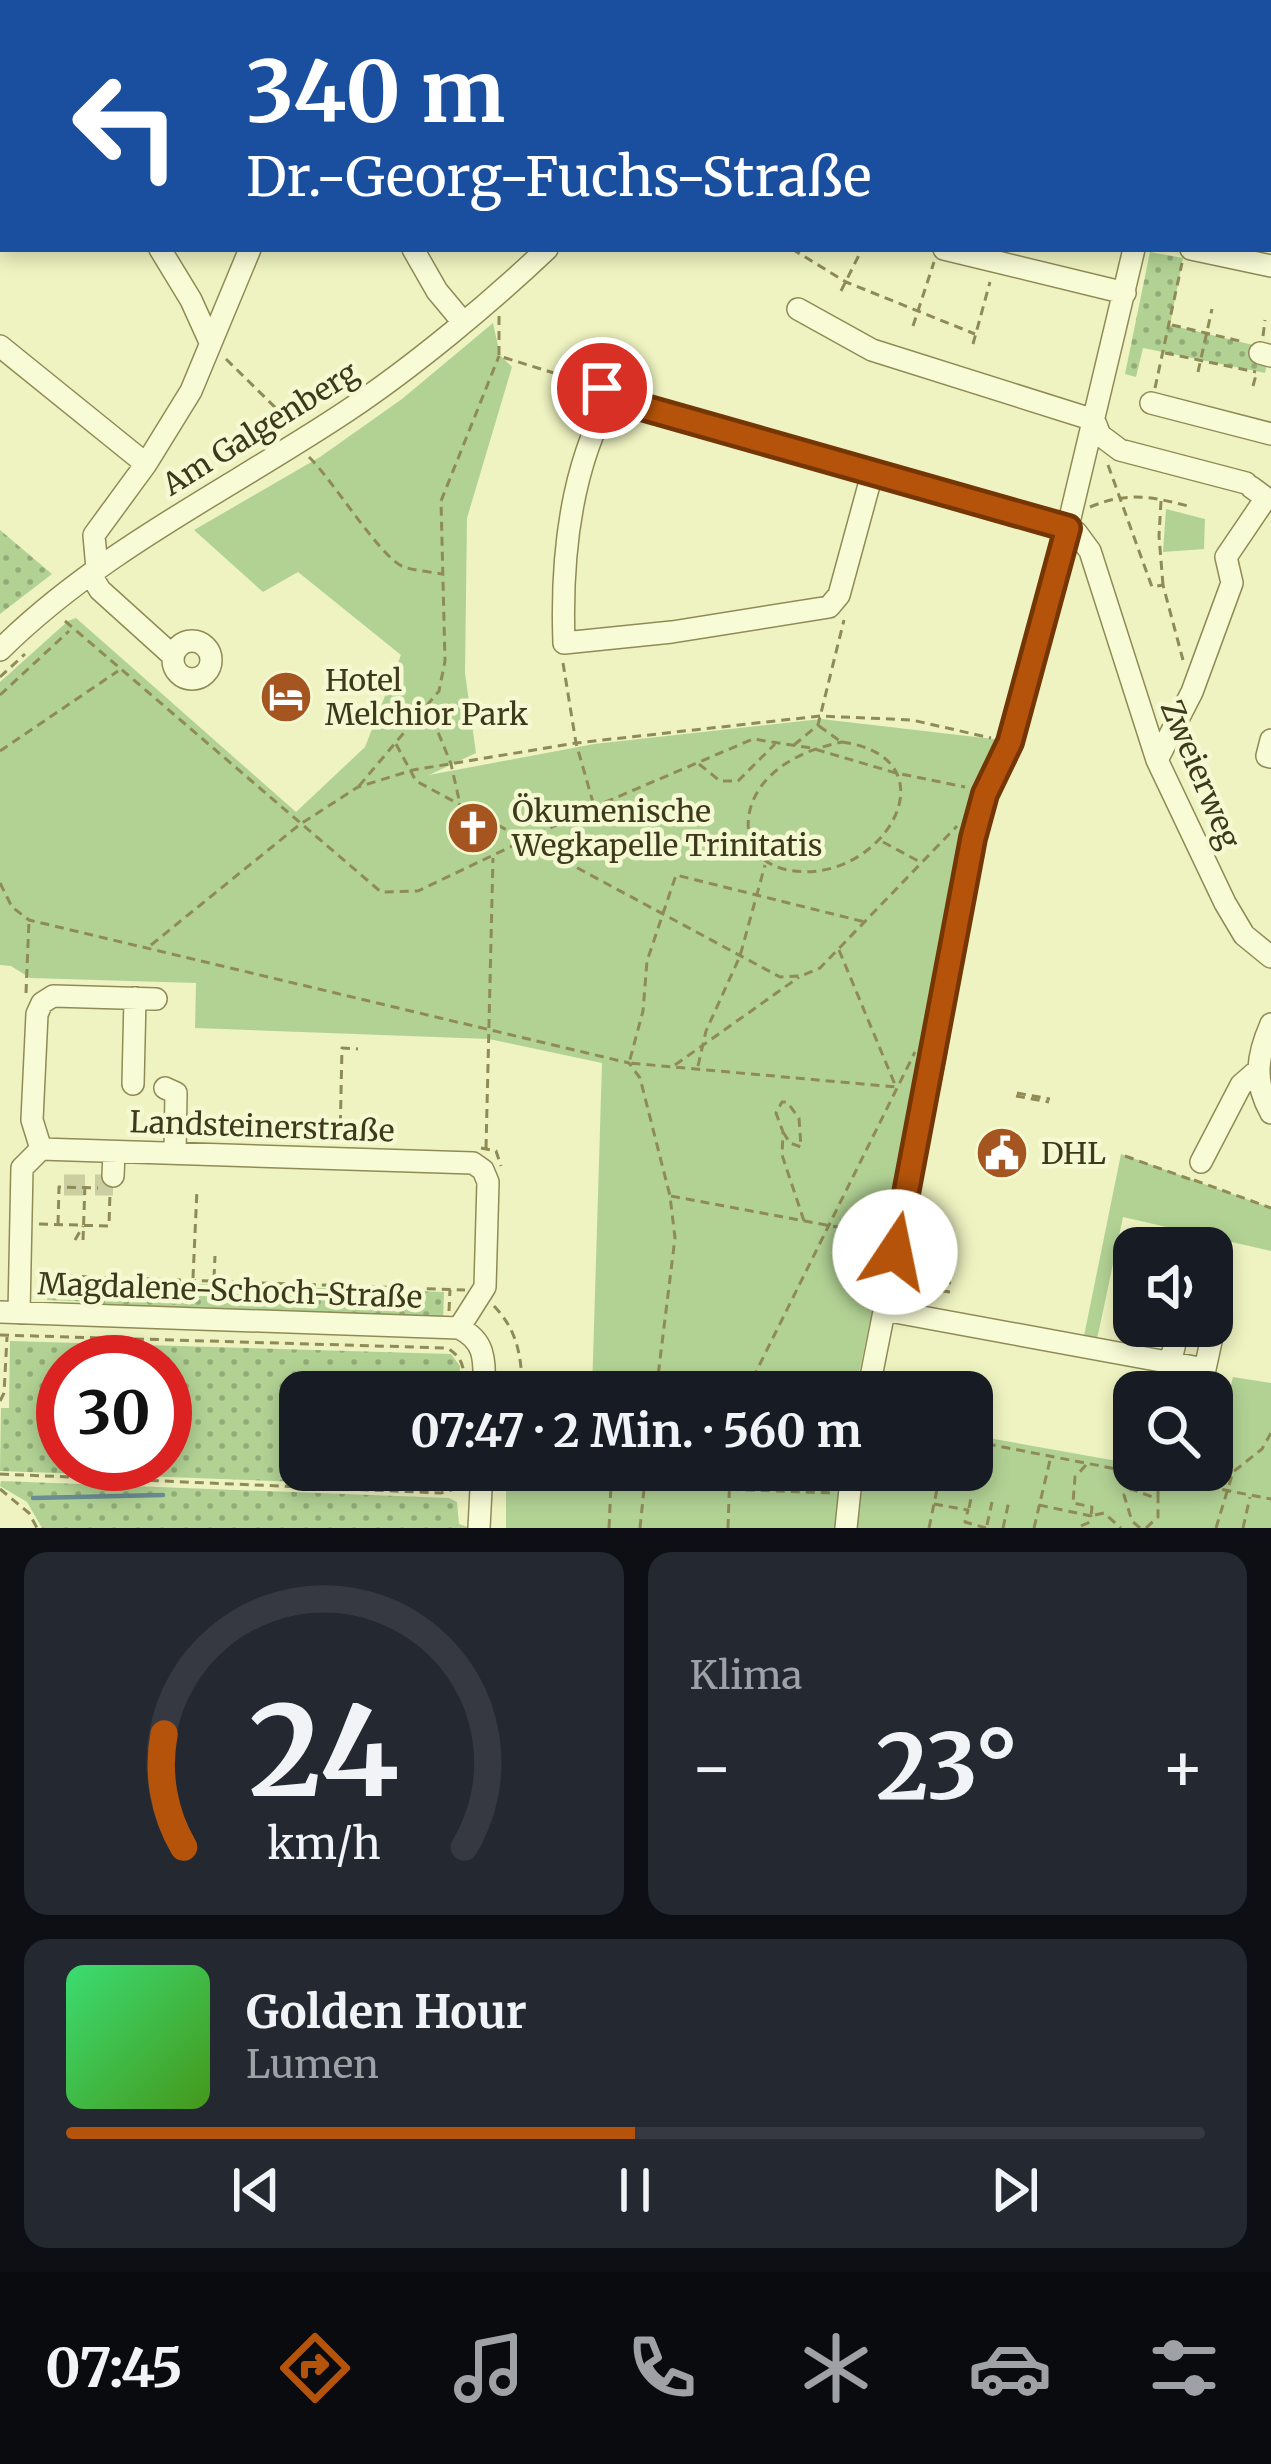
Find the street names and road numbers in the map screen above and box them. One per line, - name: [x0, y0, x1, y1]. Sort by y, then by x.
- street label: Am Galgenberg: [154, 353, 365, 504]
- street label: Zweierweg: [1153, 694, 1249, 854]
- street label: Landsteinerstraße: [129, 1102, 395, 1150]
- street label: Magdalene-Schoch-Straße: [37, 1264, 423, 1316]

